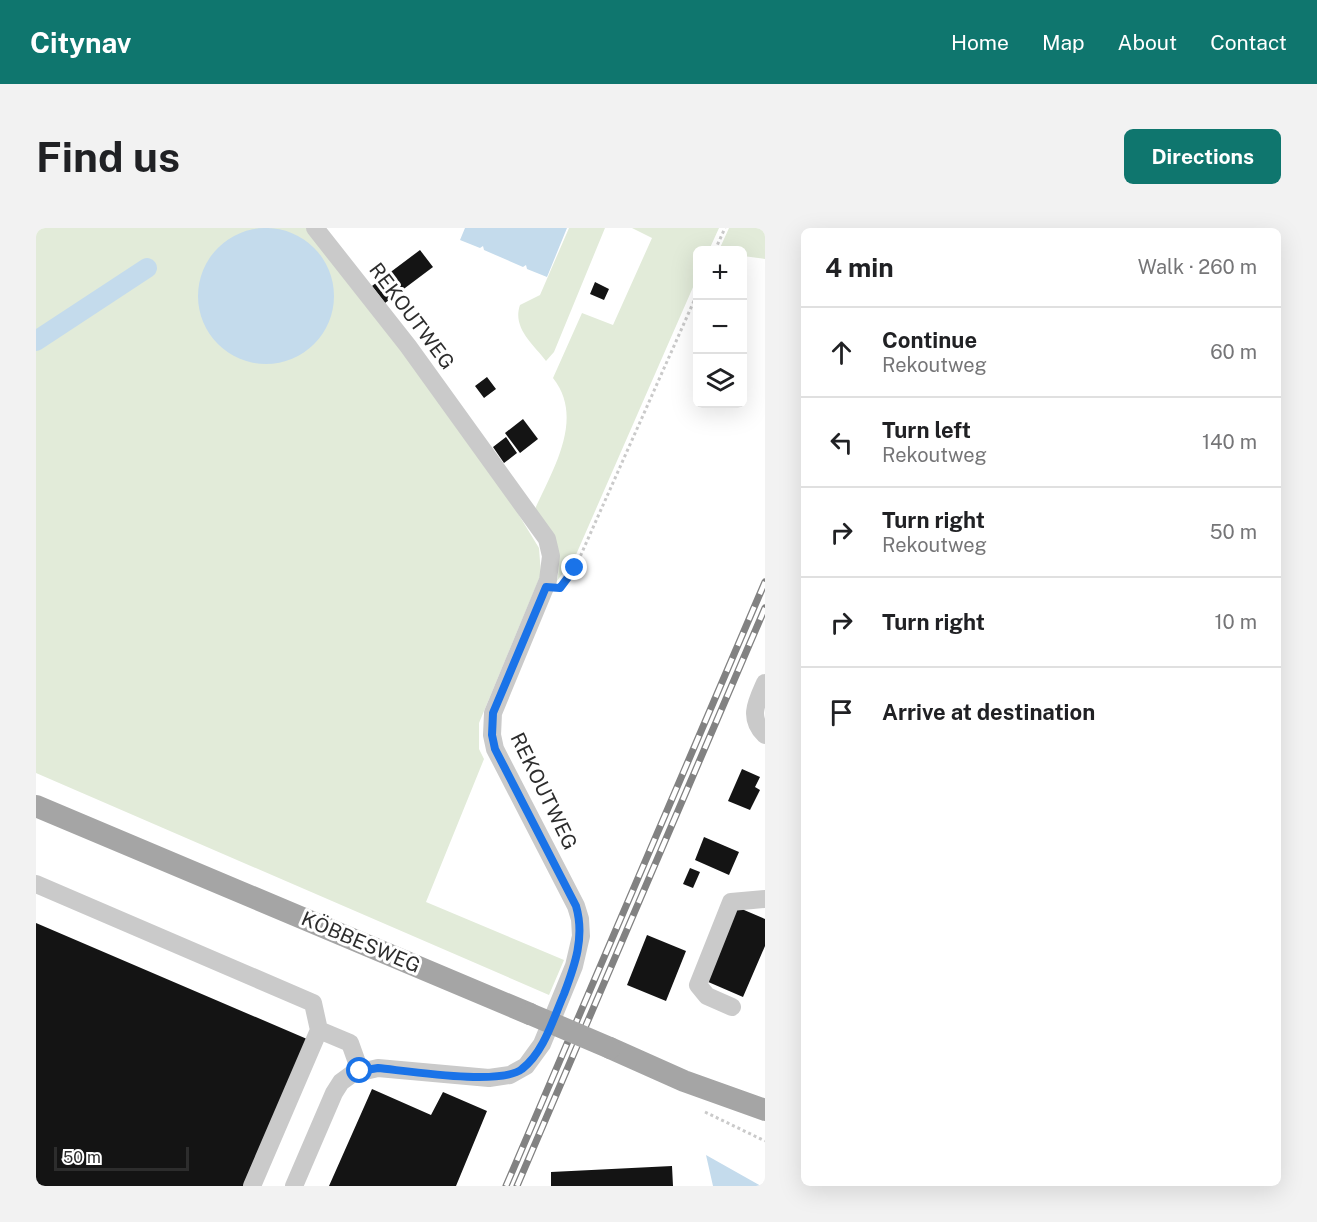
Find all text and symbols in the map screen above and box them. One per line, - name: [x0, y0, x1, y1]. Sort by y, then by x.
- text: Citynav: [30, 26, 131, 59]
- text: Home: [951, 30, 1009, 55]
- text: Map: [1042, 30, 1085, 55]
- text: About: [1118, 30, 1177, 55]
- text: Contact: [1210, 30, 1287, 55]
- button: Directions: [1124, 129, 1281, 184]
- text: Find us: [36, 132, 180, 181]
- map controls: [693, 246, 747, 408]
- button: +: [693, 246, 747, 300]
- text: 4 min: [825, 252, 894, 283]
- text: Walk · 260 m: [1138, 255, 1257, 279]
- street label: REKOUTWEG: [364, 258, 460, 374]
- button: −: [693, 300, 747, 354]
- text: Continue: [882, 327, 977, 353]
- icon: ahead: [825, 336, 858, 369]
- text: 60 m: [1210, 340, 1257, 364]
- text: Rekoutweg: [882, 353, 987, 377]
- button: layers: [693, 354, 747, 408]
- text: Turn left: [882, 417, 971, 443]
- icon: left: [825, 426, 858, 459]
- text: 140 m: [1202, 430, 1257, 454]
- text: Rekoutweg: [882, 443, 987, 467]
- text: Turn right: [882, 507, 985, 533]
- icon: right: [825, 516, 858, 549]
- text: 50 m: [1210, 520, 1257, 544]
- text: Rekoutweg: [882, 533, 987, 557]
- route end: [561, 554, 587, 580]
- icon: right: [825, 606, 858, 639]
- text: Turn right: [882, 609, 985, 635]
- text: 10 m: [1214, 610, 1257, 634]
- icon: arrive: [825, 696, 858, 729]
- text: Arrive at destination: [882, 699, 1095, 725]
- street label: REKOUTWEG: [505, 729, 583, 853]
- street label: KÖBBESWEG: [298, 905, 425, 978]
- route start: [346, 1057, 372, 1083]
- scale bar: [54, 1144, 189, 1172]
- text: 50 m: [63, 1148, 101, 1167]

